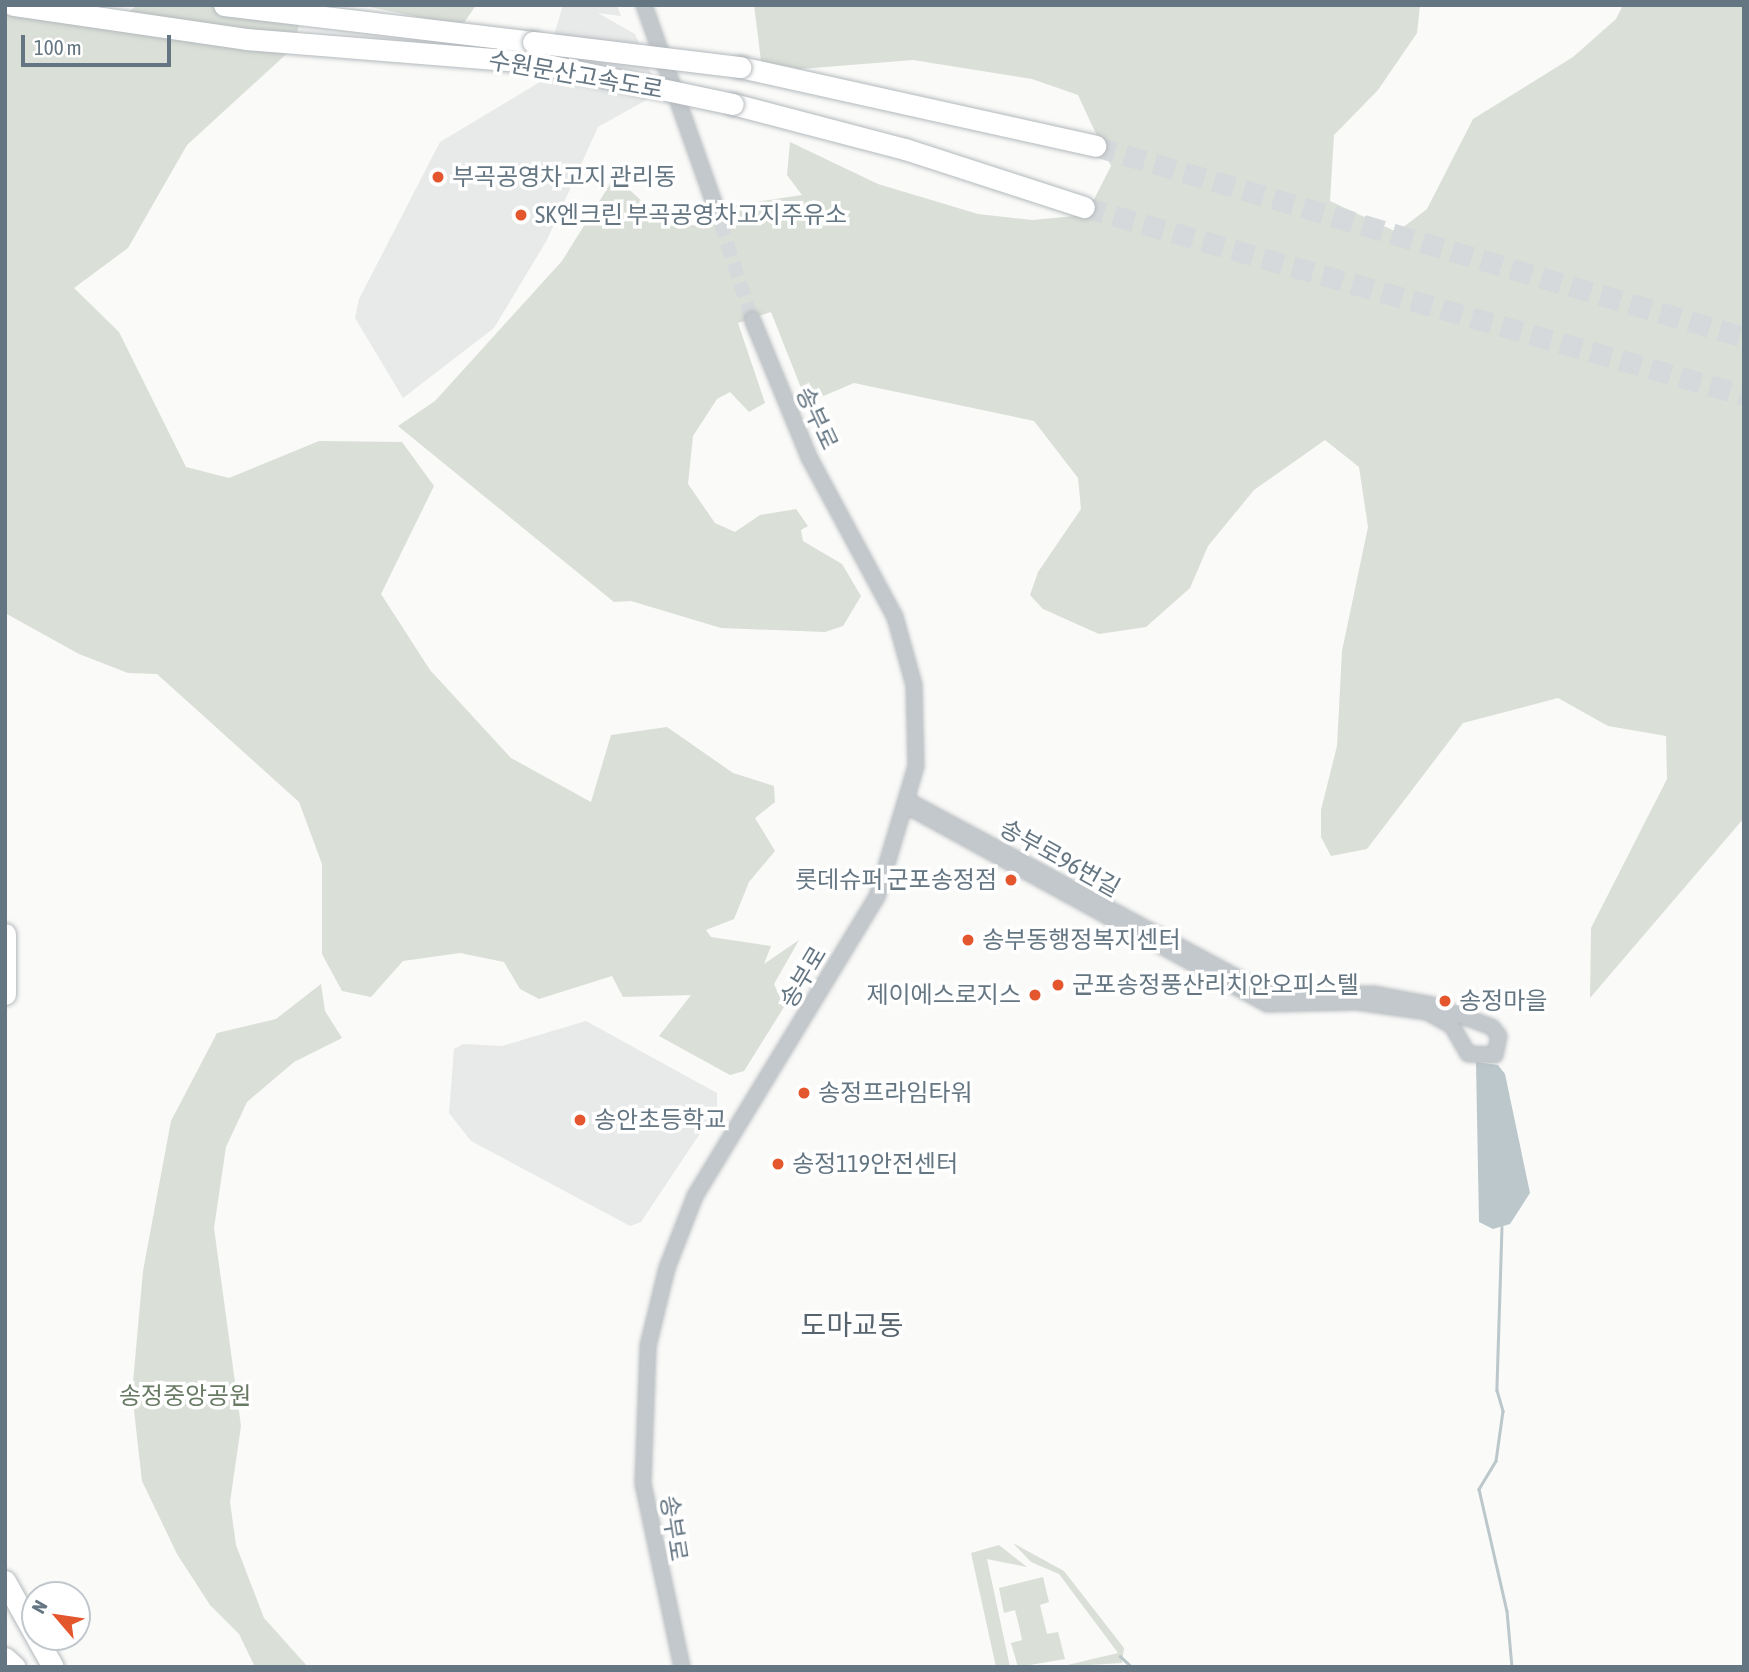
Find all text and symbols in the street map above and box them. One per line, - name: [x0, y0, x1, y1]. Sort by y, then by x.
- scale bar: [24, 21, 175, 65]
- text: 100 m: [34, 35, 82, 59]
- street label: 수원문산고속도로: [487, 45, 665, 105]
- place label: 부곡공영차고지 관리동: [452, 163, 676, 191]
- marker: 부곡공영차고지 관리동: [430, 169, 446, 185]
- place label: SK엔크린 부곡공영차고지주유소: [535, 201, 847, 229]
- marker: SK엔크린 부곡공영차고지주유소: [513, 207, 529, 223]
- street label: 송부로: [790, 382, 844, 454]
- street label: 송부로96번길: [995, 813, 1125, 903]
- place label: 롯데슈퍼 군포송정점: [795, 866, 997, 894]
- marker: 롯데슈퍼 군포송정점: [1003, 872, 1019, 888]
- place label: 송부동행정복지센터: [982, 926, 1181, 954]
- marker: 송부동행정복지센터: [960, 932, 976, 948]
- street label: 송부로: [774, 941, 832, 1013]
- place label: 군포송정풍산리치안오피스텔: [1072, 971, 1359, 999]
- marker: 군포송정풍산리치안오피스텔: [1050, 977, 1066, 993]
- place label: 제이에스로지스: [866, 981, 1021, 1009]
- marker: 제이에스로지스: [1027, 987, 1043, 1003]
- place label: 송정마을: [1459, 987, 1547, 1015]
- marker: 송정마을: [1437, 993, 1453, 1009]
- place label: 송정프라임타워: [818, 1079, 973, 1107]
- marker: 송정프라임타워: [796, 1085, 812, 1101]
- place label: 송안초등학교: [594, 1106, 726, 1134]
- marker: 송안초등학교: [572, 1112, 588, 1128]
- place label: 송정119안전센터: [792, 1150, 958, 1178]
- marker: 송정119안전센터: [770, 1156, 786, 1172]
- district label: 도마교동: [800, 1308, 904, 1342]
- park label: 송정중앙공원: [119, 1382, 251, 1410]
- street label: 송부로: [655, 1493, 693, 1563]
- north arrow: [21, 1581, 91, 1651]
- text: N: [27, 1597, 52, 1617]

